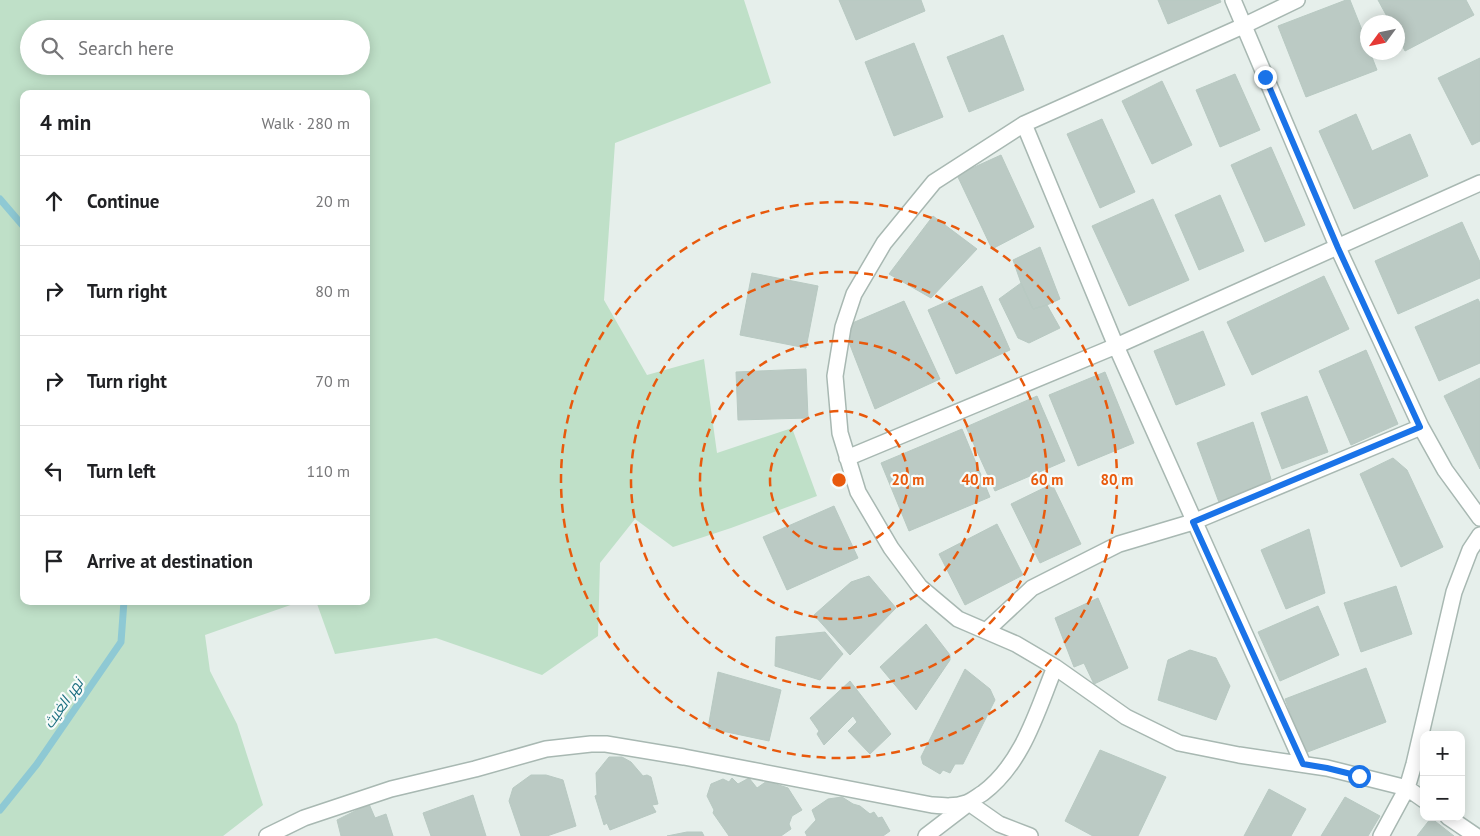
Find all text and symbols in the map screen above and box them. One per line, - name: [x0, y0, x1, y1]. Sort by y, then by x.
- north arrow: [1360, 15, 1405, 60]
- search box: [20, 20, 370, 75]
- icon: search: [38, 34, 66, 62]
- text: Search here: [78, 36, 174, 60]
- route end: [1254, 66, 1277, 89]
- text: 4 min: [40, 109, 91, 136]
- text: Walk · 280 m: [261, 113, 350, 133]
- icon: ahead: [40, 187, 68, 215]
- text: Continue: [87, 189, 159, 213]
- text: 20 m: [315, 191, 350, 211]
- icon: right: [40, 277, 68, 305]
- text: Turn right: [87, 279, 167, 303]
- text: 80 m: [315, 281, 350, 301]
- icon: right: [40, 367, 68, 395]
- text: Turn right: [87, 369, 167, 393]
- text: 70 m: [315, 371, 350, 391]
- icon: left: [40, 457, 68, 485]
- text: Turn left: [87, 459, 156, 483]
- text: 110 m: [307, 461, 350, 481]
- text: 20 m: [892, 470, 924, 489]
- text: 40 m: [962, 470, 994, 489]
- text: 60 m: [1031, 470, 1063, 489]
- text: 80 m: [1101, 470, 1133, 489]
- centre of rings: [830, 471, 848, 489]
- icon: arrive: [40, 547, 68, 575]
- text: Arrive at destination: [87, 549, 253, 573]
- water label: نهر الغيث: [39, 673, 88, 732]
- map controls: [1420, 731, 1465, 821]
- button: +: [1420, 731, 1465, 776]
- route start: [1348, 765, 1371, 788]
- button: −: [1420, 776, 1465, 821]

